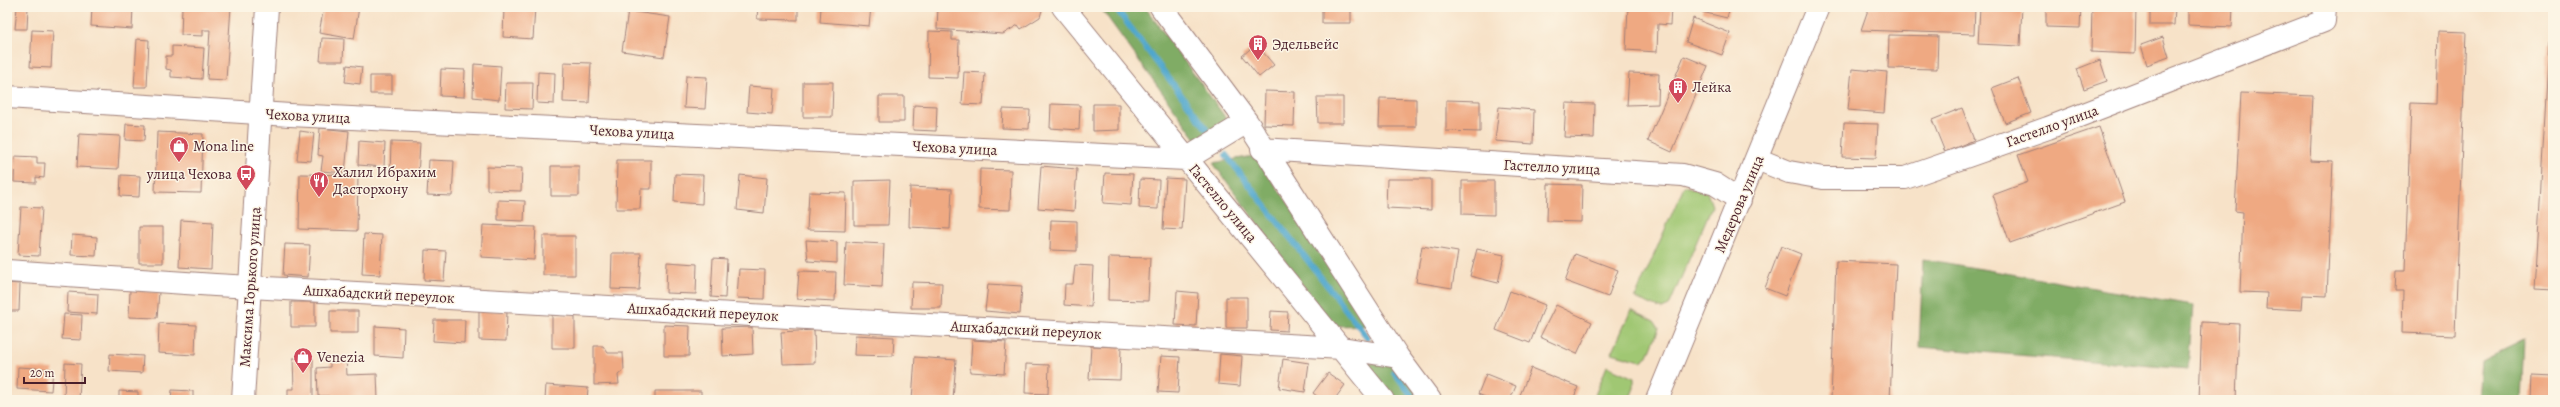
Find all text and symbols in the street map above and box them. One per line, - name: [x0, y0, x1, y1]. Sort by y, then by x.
- building icon: Эдельвейс: [1247, 33, 1269, 61]
- place label: Эдельвейс: [1272, 34, 1339, 54]
- building icon: Лейка: [1667, 76, 1689, 104]
- place label: Лейка: [1692, 77, 1732, 97]
- street label: Гастелло улица: [2003, 100, 2101, 152]
- street label: Чехова улица: [265, 104, 351, 128]
- street label: Чехова улица: [589, 120, 675, 144]
- shop icon: Mona line: [168, 135, 190, 163]
- place label: Mona line: [193, 136, 254, 156]
- street label: Чехова улица: [912, 136, 998, 160]
- street label: Медерова улица: [1709, 152, 1769, 256]
- street label: Гастелло улица: [1503, 154, 1601, 180]
- street label: Гастелло улица: [1184, 159, 1262, 247]
- place label: Халил Ибрахим Дасторхону: [333, 162, 436, 199]
- bus stop icon: улица Чехова: [235, 163, 257, 191]
- place label: улица Чехова: [146, 164, 232, 184]
- restaurant icon: Халил Ибрахим Дасторхону: [308, 170, 330, 198]
- street label: Максима Горького улица: [234, 206, 266, 368]
- street label: Ашхабадский переулок: [302, 280, 455, 308]
- street label: Ашхабадский переулок: [626, 298, 779, 326]
- street label: Ашхабадский переулок: [949, 316, 1102, 344]
- shop icon: Venezia: [292, 346, 314, 374]
- place label: Venezia: [316, 347, 365, 367]
- scale bar: [24, 359, 85, 385]
- text: 20 m: [30, 365, 54, 381]

